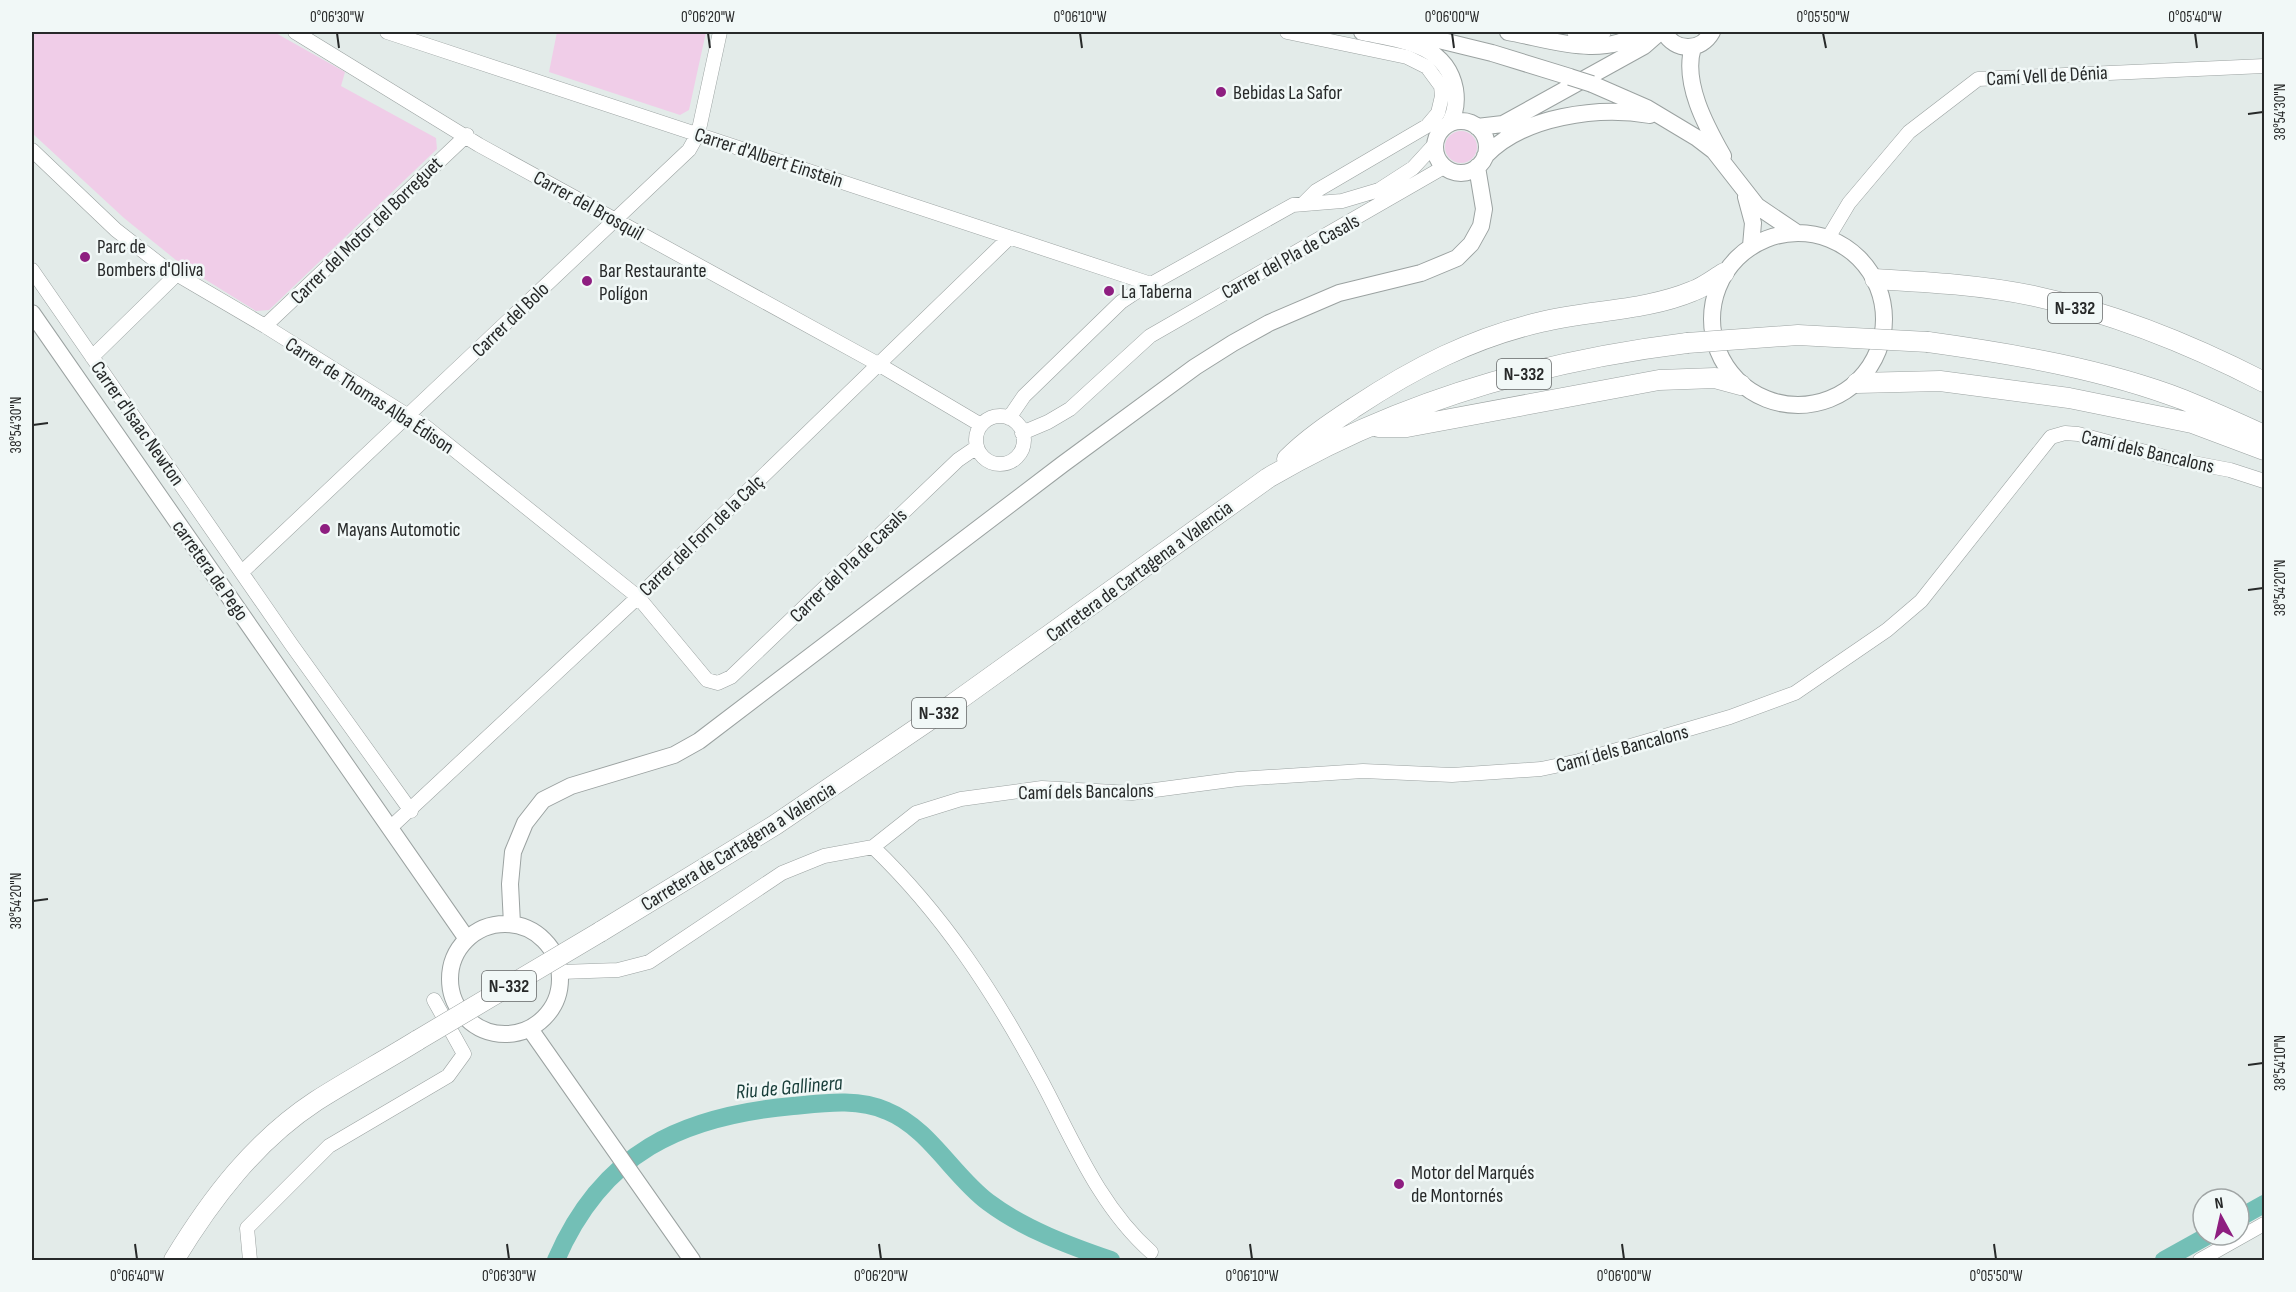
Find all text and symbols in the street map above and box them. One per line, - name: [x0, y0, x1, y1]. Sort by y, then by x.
- text: 0°06'30"W: [310, 8, 364, 27]
- text: 0°06'20"W: [681, 8, 735, 27]
- text: 0°06'10"W: [1054, 8, 1107, 27]
- text: 0°06'00"W: [1425, 8, 1479, 27]
- text: 0°05'50"W: [1796, 8, 1850, 27]
- text: 0°05'40"W: [2168, 8, 2222, 27]
- street label: Camí Vell de Dénia: [1986, 61, 2108, 91]
- place label: Bebidas La Safor: [1233, 81, 1343, 105]
- text: 38°54'30"N: [2271, 84, 2290, 140]
- marker: Bebidas La Safor: [1214, 85, 1228, 99]
- street label: Carrer d'Albert Einstein: [691, 123, 846, 193]
- street label: Carrer del Motor del Borreguet: [286, 152, 448, 309]
- street label: Carrer del Brosquil: [529, 166, 648, 246]
- street label: Carrer del Pla de Casals: [1217, 209, 1364, 305]
- place label: Parc de Bombers d'Oliva: [97, 235, 204, 282]
- marker: Parc de Bombers d'Oliva: [78, 250, 92, 264]
- place label: Bar Restaurante Polígon: [599, 259, 707, 306]
- marker: Bar Restaurante Polígon: [580, 274, 594, 288]
- street label: Carrer del Bolo: [467, 277, 554, 362]
- place label: La Taberna: [1121, 280, 1192, 304]
- marker: La Taberna: [1102, 284, 1116, 298]
- road number: N-332: [2048, 293, 2102, 323]
- street label: Carrer de Thomas Alba Édison: [281, 332, 458, 459]
- street label: Carrer d'Isaac Newton: [85, 357, 189, 490]
- road number: N-332: [1497, 359, 1551, 389]
- text: 38°54'30"N: [7, 397, 26, 453]
- street label: Camí dels Bancalons: [2079, 425, 2217, 479]
- street label: Carrer del Forn de la Calç: [634, 470, 769, 601]
- street label: Carretera de Cartagena a Valencia: [1042, 496, 1238, 648]
- street label: Carrer del Pla de Casals: [785, 504, 912, 628]
- street label: carretera de Pego: [167, 516, 254, 625]
- place label: Mayans Automotic: [337, 518, 461, 542]
- marker: Mayans Automotic: [318, 522, 332, 536]
- text: 38°54'20"N: [2271, 560, 2290, 616]
- road number: N-332: [912, 698, 966, 728]
- street label: Camí dels Bancalons: [1554, 720, 1691, 778]
- street label: Carretera de Cartagena a Valencia: [637, 777, 840, 917]
- street label: Camí dels Bancalons: [1018, 779, 1154, 805]
- text: 38°54'20"N: [7, 873, 26, 929]
- road number: N-332: [482, 971, 536, 1001]
- text: 38°54'10"N: [2271, 1035, 2290, 1091]
- water label: Riu de Gallinera: [735, 1070, 844, 1105]
- place label: Motor del Marqués de Montornés: [1411, 1161, 1535, 1208]
- marker: Motor del Marqués de Montornés: [1392, 1177, 1406, 1191]
- north arrow: [2191, 1187, 2251, 1247]
- text: N: [2214, 1194, 2225, 1214]
- text: 0°06'40"W: [110, 1267, 164, 1286]
- text: 0°06'30"W: [482, 1267, 536, 1286]
- text: 0°06'20"W: [854, 1267, 908, 1286]
- text: 0°06'10"W: [1226, 1267, 1279, 1286]
- text: 0°06'00"W: [1597, 1267, 1651, 1286]
- text: 0°05'50"W: [1969, 1267, 2023, 1286]

